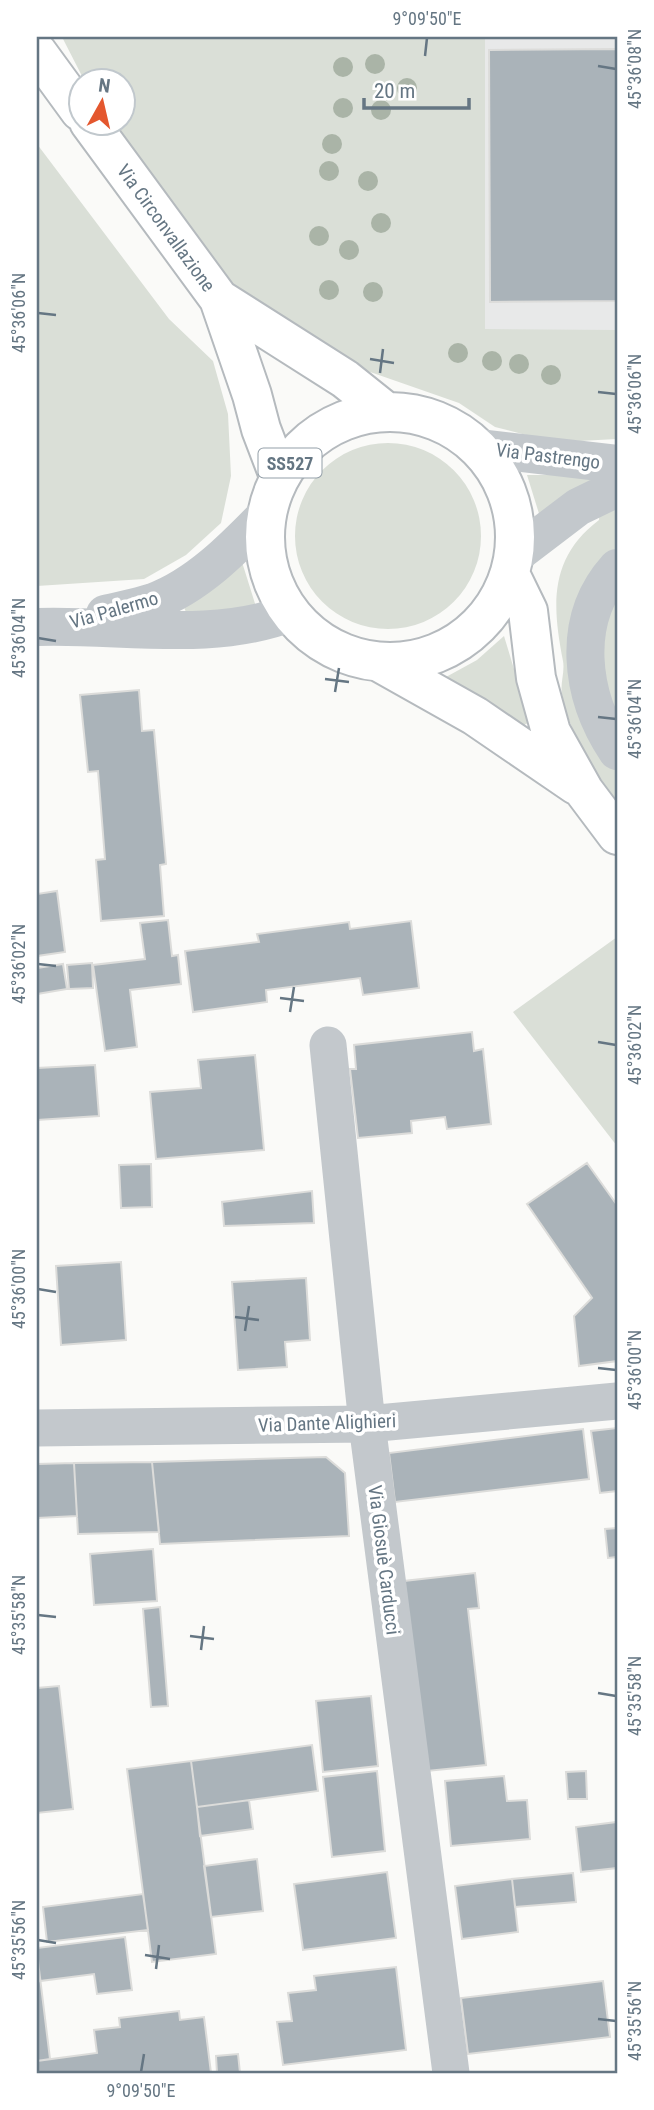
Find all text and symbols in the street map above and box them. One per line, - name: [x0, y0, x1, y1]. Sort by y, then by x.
- text: 9°09'50"E: [392, 8, 462, 29]
- text: 45°36'08"N: [624, 29, 645, 109]
- north arrow: [66, 66, 136, 136]
- scale bar: [364, 66, 468, 110]
- text: N: [97, 73, 112, 98]
- text: 20 m: [374, 79, 415, 103]
- street label: Via Circonvallazione: [112, 160, 220, 296]
- text: 45°36'06"N: [8, 273, 29, 353]
- text: 45°36'06"N: [624, 354, 645, 434]
- street label: Via Pastrengo: [495, 438, 601, 474]
- road number: SS527: [258, 448, 322, 477]
- street label: Via Palermo: [67, 586, 161, 634]
- text: 45°36'04"N: [8, 598, 29, 678]
- text: 45°36'04"N: [624, 679, 645, 759]
- text: 45°36'02"N: [8, 924, 29, 1004]
- text: 45°36'02"N: [624, 1005, 645, 1085]
- text: 45°36'00"N: [8, 1249, 29, 1329]
- text: 45°36'00"N: [624, 1330, 645, 1410]
- street label: Via Dante Alighieri: [258, 1409, 396, 1437]
- street label: Via Giosuè Carducci: [363, 1484, 405, 1636]
- text: 45°35'58"N: [8, 1575, 29, 1655]
- text: 45°35'58"N: [624, 1656, 645, 1736]
- text: 45°35'56"N: [8, 1900, 29, 1980]
- text: 45°35'56"N: [624, 1981, 645, 2061]
- text: 9°09'50"E: [106, 2080, 176, 2101]

